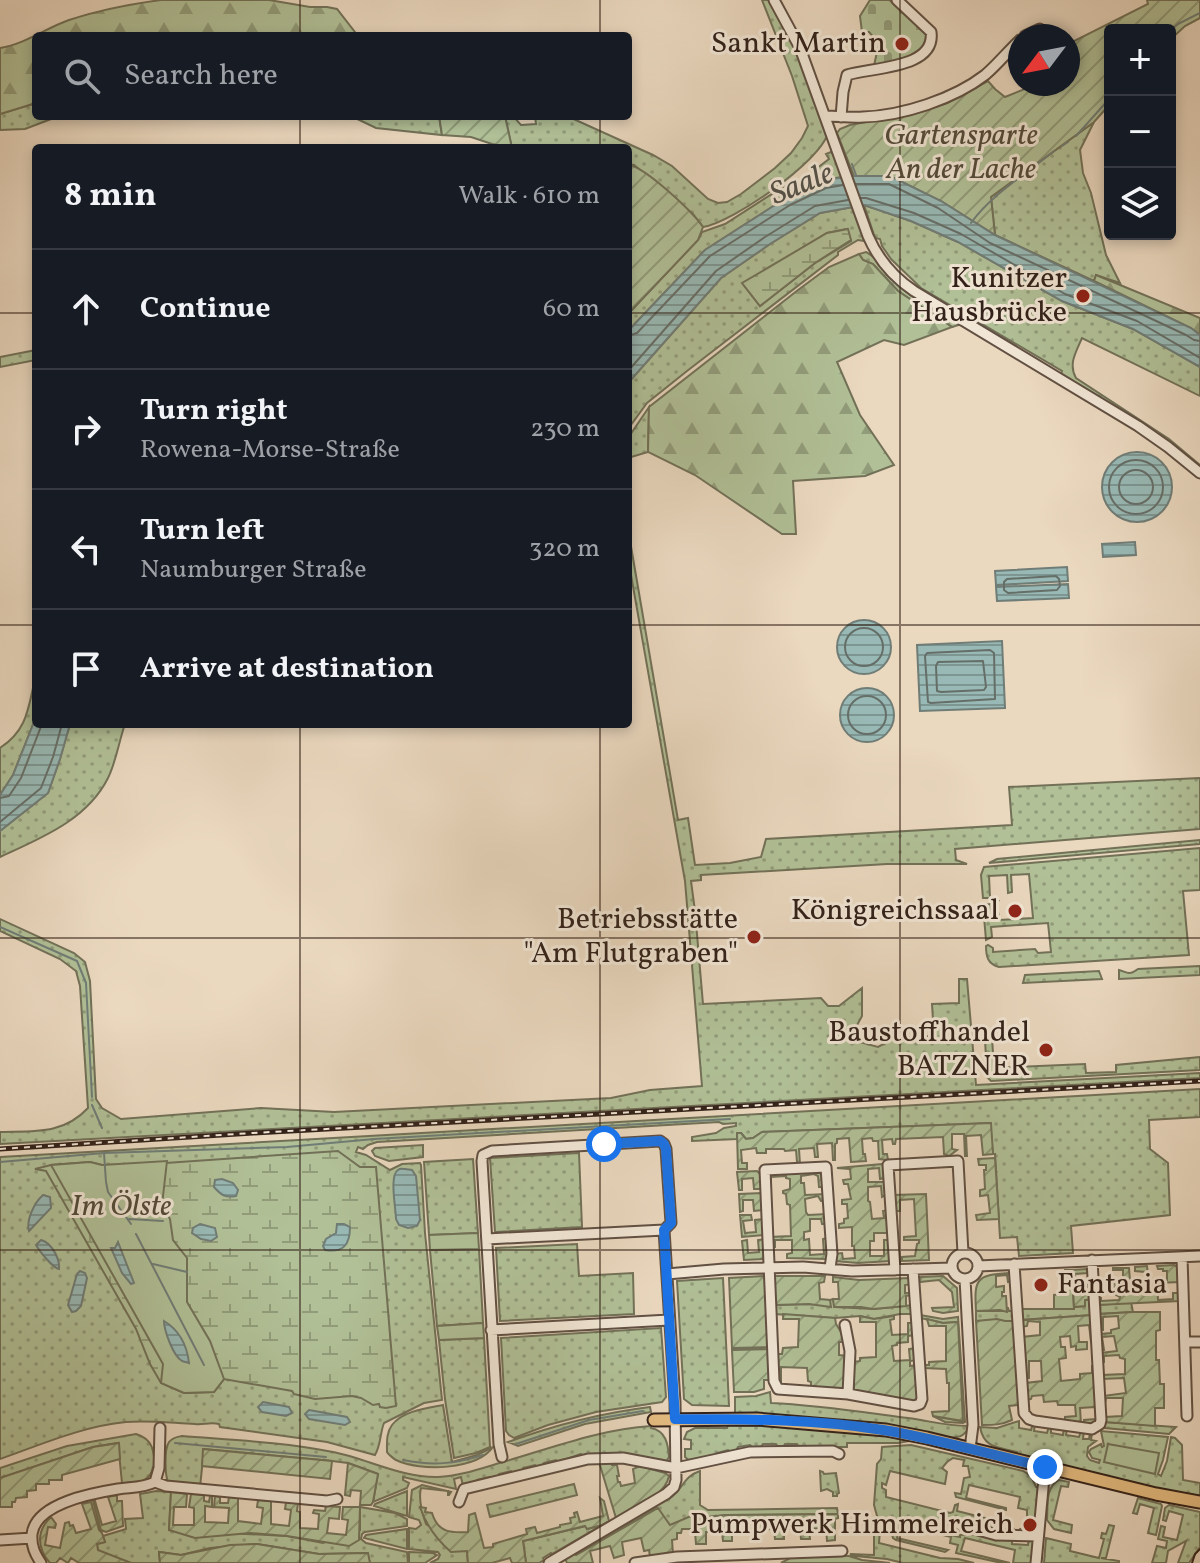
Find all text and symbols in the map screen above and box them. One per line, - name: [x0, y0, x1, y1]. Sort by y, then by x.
- place label: Sankt Martin: [711, 23, 886, 65]
- north arrow: [1008, 24, 1080, 96]
- map controls: [1104, 24, 1176, 240]
- button: +: [1104, 24, 1176, 96]
- search box: [32, 32, 632, 120]
- marker: Sankt Martin: [893, 35, 911, 53]
- icon: search: [60, 54, 104, 98]
- text: Search here: [124, 55, 278, 97]
- button: −: [1104, 96, 1176, 168]
- park label: Gartensparte An der Lache: [884, 115, 1038, 191]
- water label: Saale: [764, 152, 841, 218]
- button: layers: [1104, 168, 1176, 240]
- text: 8 min: [64, 173, 157, 220]
- text: Walk · 610 m: [458, 178, 600, 214]
- place label: Kunitzer Hausbrücke: [911, 258, 1067, 334]
- icon: ahead: [64, 287, 108, 331]
- marker: Kunitzer Hausbrücke: [1074, 287, 1092, 305]
- text: Continue: [140, 288, 271, 330]
- text: 60 m: [543, 291, 600, 327]
- text: Turn right: [140, 390, 288, 432]
- icon: right: [64, 407, 108, 451]
- text: 230 m: [530, 411, 600, 447]
- text: Rowena-Morse-Straße: [140, 432, 400, 468]
- text: Turn left: [140, 510, 264, 552]
- icon: left: [64, 527, 108, 571]
- text: 320 m: [529, 531, 600, 567]
- text: Naumburger Straße: [140, 552, 367, 588]
- icon: arrive: [64, 647, 108, 691]
- text: Arrive at destination: [140, 648, 434, 690]
- place label: Königreichssaal: [791, 890, 999, 932]
- place label: Betriebsstätte "Am Flutgraben": [524, 899, 738, 975]
- marker: Königreichssaal: [1006, 902, 1024, 920]
- marker: Betriebsstätte "Am Flutgraben": [745, 928, 763, 946]
- place label: Baustoffhandel BATZNER: [828, 1012, 1030, 1088]
- marker: Baustoffhandel BATZNER: [1037, 1041, 1055, 1059]
- route start: [586, 1126, 622, 1162]
- park label: Im Ölste: [71, 1186, 171, 1228]
- place label: Fantasia: [1057, 1264, 1167, 1306]
- marker: Fantasia: [1032, 1276, 1050, 1294]
- route end: [1027, 1449, 1063, 1485]
- place label: Pumpwerk Himmelreich: [690, 1504, 1014, 1546]
- marker: Pumpwerk Himmelreich: [1021, 1516, 1039, 1534]

